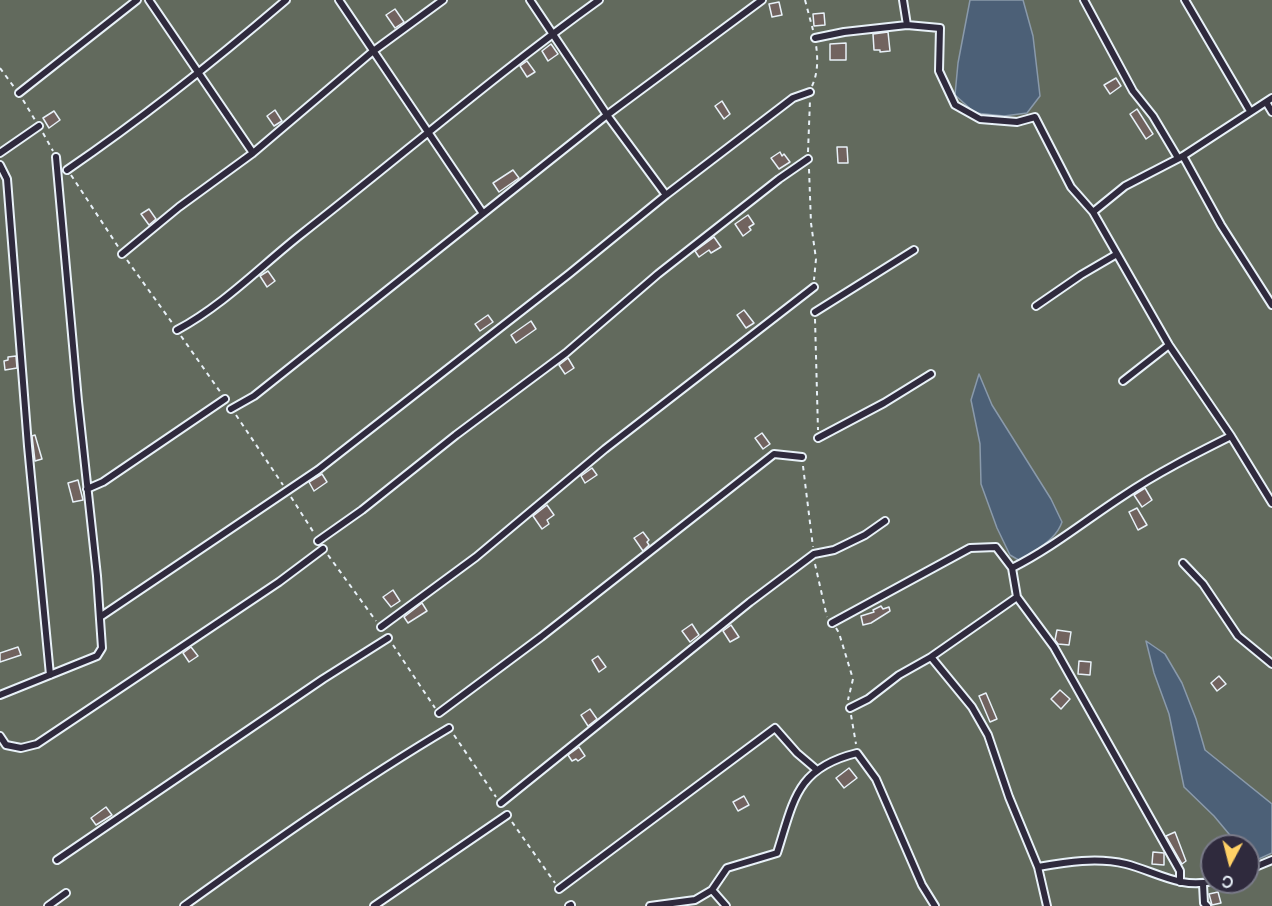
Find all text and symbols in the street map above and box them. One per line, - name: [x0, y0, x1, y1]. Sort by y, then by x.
- north arrow: [1200, 834, 1260, 894]
- text: С: [1221, 870, 1235, 890]

